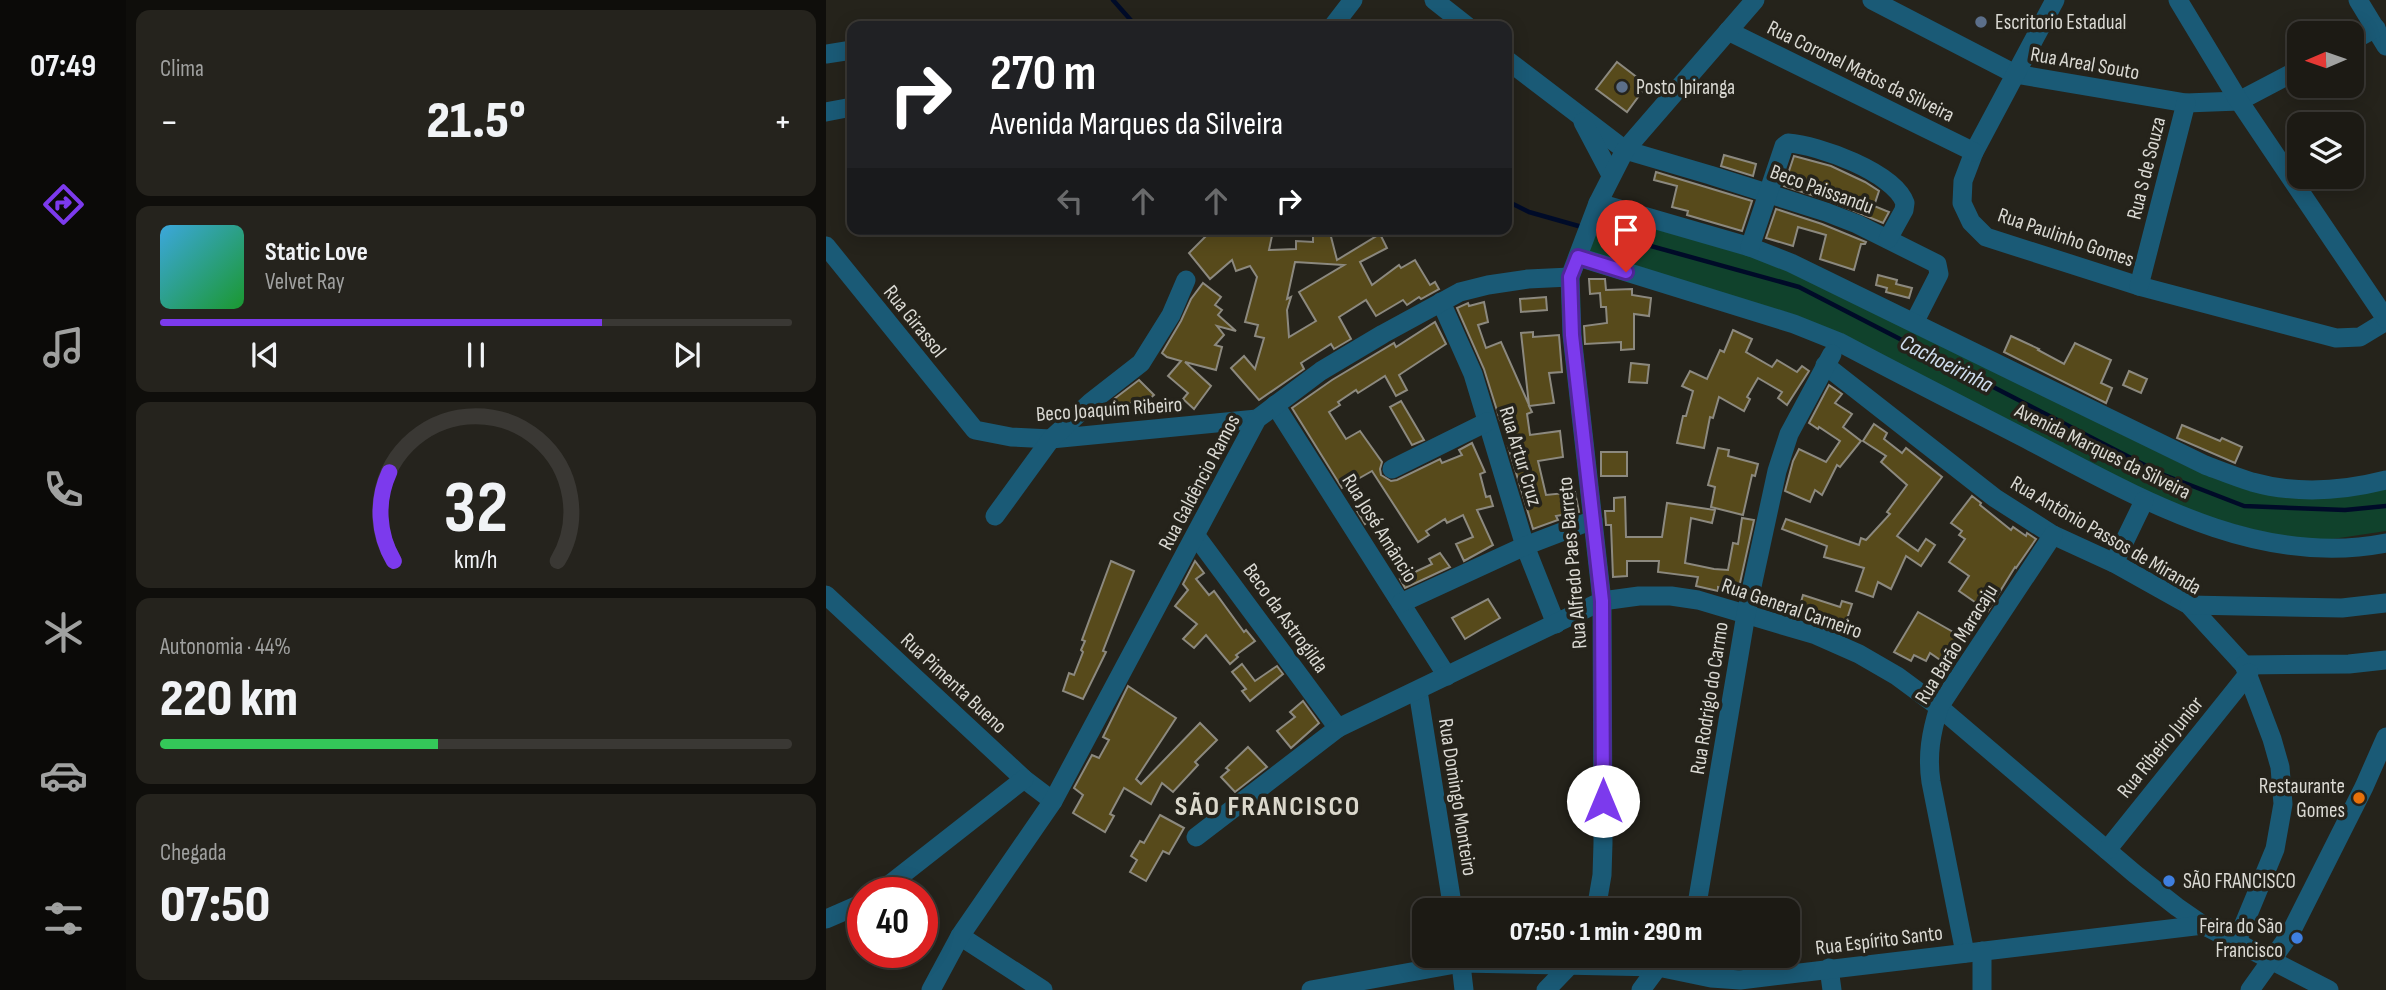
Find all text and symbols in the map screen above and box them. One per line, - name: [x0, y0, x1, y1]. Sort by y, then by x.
- place label: Escritorio Estadual: [1995, 10, 2126, 35]
- marker: Escritorio Estadual: [1973, 14, 1989, 30]
- street label: Rua Coronel Matos da Silveira: [1763, 15, 1958, 128]
- north arrow: [2287, 21, 2364, 98]
- map controls: [2287, 21, 2364, 189]
- street label: Rua Areal Souto: [2028, 42, 2141, 85]
- text: 270 m: [990, 45, 1096, 104]
- text: 07:49: [30, 47, 96, 86]
- icon: right: [875, 49, 966, 140]
- text: Clima: [160, 55, 204, 83]
- place label: Posto Ipiranga: [1636, 75, 1735, 100]
- marker: Posto Ipiranga: [1614, 79, 1630, 95]
- text: 21.5°: [426, 90, 526, 153]
- text: −: [160, 100, 179, 145]
- text: +: [773, 100, 792, 145]
- text: Avenida Marques da Silveira: [990, 105, 1283, 144]
- button: layers: [2287, 112, 2364, 189]
- street label: Rua S de Souza: [2122, 114, 2171, 222]
- street label: Beco Paissandu: [1767, 159, 1877, 220]
- icon: directions: [39, 180, 88, 229]
- icon: left: [1051, 182, 1089, 220]
- icon: ahead: [1124, 182, 1162, 220]
- icon: ahead: [1197, 182, 1235, 220]
- icon: right: [1270, 182, 1308, 220]
- pin: [1596, 200, 1656, 272]
- street label: Rua Paulinho Gomes: [1994, 202, 2137, 272]
- icon: arrive: [1607, 211, 1645, 249]
- text: Static Love: [265, 237, 368, 268]
- text: Velvet Ray: [265, 268, 345, 296]
- street label: Rua Girassol: [878, 280, 951, 362]
- icon: music: [39, 323, 88, 372]
- water label: Cachoeirinha: [1895, 329, 1998, 399]
- icon: previous: [246, 336, 284, 374]
- icon: pause: [457, 336, 495, 374]
- icon: next: [668, 336, 706, 374]
- street label: Beco Joaquim Ribeiro: [1035, 392, 1183, 427]
- street label: Avenida Marques da Silveira: [2010, 398, 2195, 505]
- street label: Rua Artur Cruz: [1494, 403, 1548, 509]
- street label: Rua Galdêncio Ramos: [1153, 410, 1246, 554]
- icon: phone: [39, 465, 88, 514]
- text: 32: [444, 465, 508, 553]
- street label: Rua José Amâncio: [1336, 469, 1423, 587]
- street label: Rua Antônio Passos de Miranda: [2006, 471, 2206, 600]
- street label: Rua Alfredo Paes Barreto: [1553, 476, 1592, 650]
- text: km/h: [454, 545, 498, 576]
- street label: Beco da Astrogilda: [1238, 559, 1334, 678]
- street label: Rua General Carneiro: [1718, 573, 1865, 644]
- street label: Rua Barão Maracaju: [1910, 580, 2003, 709]
- icon: climate: [39, 608, 88, 657]
- street label: Rua Rodrigo do Carmo: [1685, 620, 1734, 776]
- street label: Rua Pimenta Bueno: [895, 628, 1012, 739]
- text: Autonomia · 44%: [160, 633, 291, 661]
- text: 220 km: [160, 668, 298, 731]
- street label: Rua Ribeiro Junior: [2112, 692, 2209, 803]
- street label: Rua Domingo Monteiro: [1433, 717, 1482, 878]
- icon: car: [39, 751, 88, 800]
- position arrow: [1566, 764, 1640, 838]
- place label: Restaurante Gomes: [2259, 774, 2345, 823]
- district label: SÃO FRANCISCO: [1175, 790, 1361, 823]
- marker: Restaurante Gomes: [2351, 790, 2367, 806]
- text: Chegada: [160, 839, 226, 867]
- place label: SÃO FRANCISCO: [2183, 869, 2296, 894]
- marker: SÃO FRANCISCO: [2161, 873, 2177, 889]
- text: 07:50: [160, 874, 270, 937]
- speed limit sign: 40: [847, 877, 938, 968]
- icon: filters: [39, 894, 88, 943]
- place label: Feira do São Francisco: [2199, 914, 2283, 963]
- text: 07:50 · 1 min · 290 m: [1510, 917, 1702, 948]
- street label: Rua Espírito Santo: [1814, 920, 1944, 961]
- marker: Feira do São Francisco: [2289, 930, 2305, 946]

